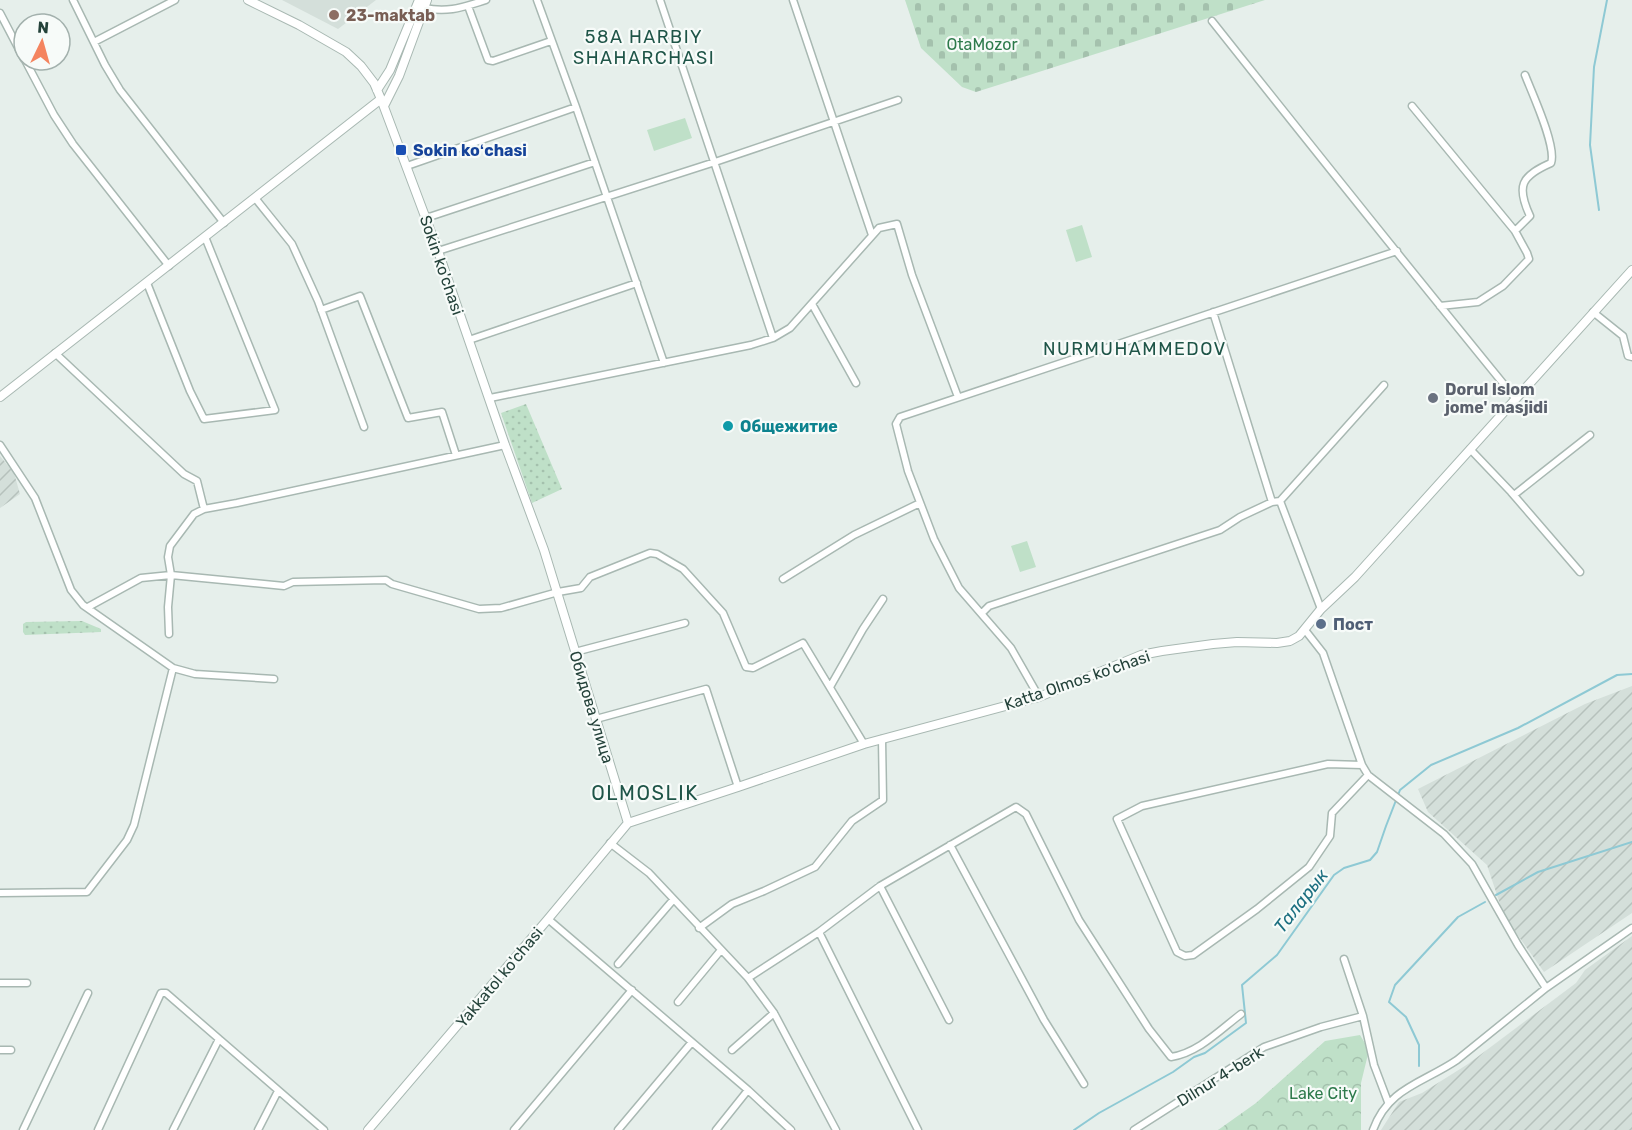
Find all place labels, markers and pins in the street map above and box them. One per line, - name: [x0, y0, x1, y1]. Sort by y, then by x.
- place label: 23-maktab: [346, 6, 435, 25]
- marker: 23-maktab: [327, 8, 341, 22]
- place label: Sokin koʻchasi: [413, 141, 527, 160]
- marker: Sokin koʻchasi: [394, 143, 408, 157]
- place label: Dorul Islom jome' masjidi: [1444, 380, 1548, 417]
- marker: Dorul Islom jome' masjidi: [1426, 391, 1440, 405]
- place label: Общежитие: [740, 417, 838, 436]
- marker: Общежитие: [721, 419, 735, 433]
- place label: Пост: [1333, 615, 1373, 634]
- marker: Пост: [1314, 617, 1328, 631]

